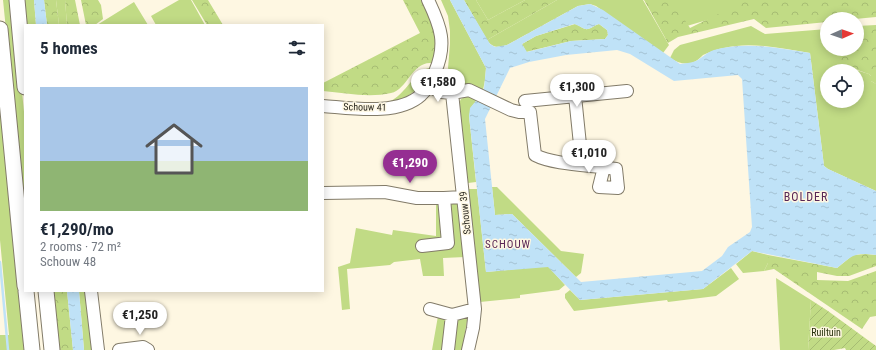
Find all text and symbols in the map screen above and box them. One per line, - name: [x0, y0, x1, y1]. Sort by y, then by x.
- north arrow: [820, 12, 864, 56]
- map controls: [820, 12, 864, 108]
- icon: filters: [286, 37, 308, 59]
- text: 5 homes: [40, 38, 98, 58]
- button: locate: [820, 64, 864, 108]
- pin: €1,580: [405, 69, 471, 103]
- text: €1,580: [420, 74, 456, 89]
- pin: €1,300: [544, 74, 610, 108]
- text: €1,300: [559, 79, 595, 94]
- street label: Schouw 41: [343, 101, 387, 113]
- icon: home: [138, 113, 210, 185]
- pin: €1,010: [556, 140, 622, 174]
- text: €1,010: [571, 145, 607, 160]
- pin: €1,290: [377, 150, 443, 184]
- text: €1,290: [392, 155, 428, 170]
- district label: BOLDER: [784, 190, 828, 204]
- street label: Schouw 39: [457, 191, 473, 235]
- text: €1,290/mo: [40, 219, 114, 239]
- district label: SCHOUW: [485, 238, 531, 251]
- text: 2 rooms · 72 m²: [40, 239, 121, 254]
- text: Schouw 48: [40, 254, 96, 269]
- pin: €1,250: [107, 302, 173, 336]
- text: €1,250: [122, 307, 158, 322]
- park label: Ruiltuin: [811, 327, 841, 338]

